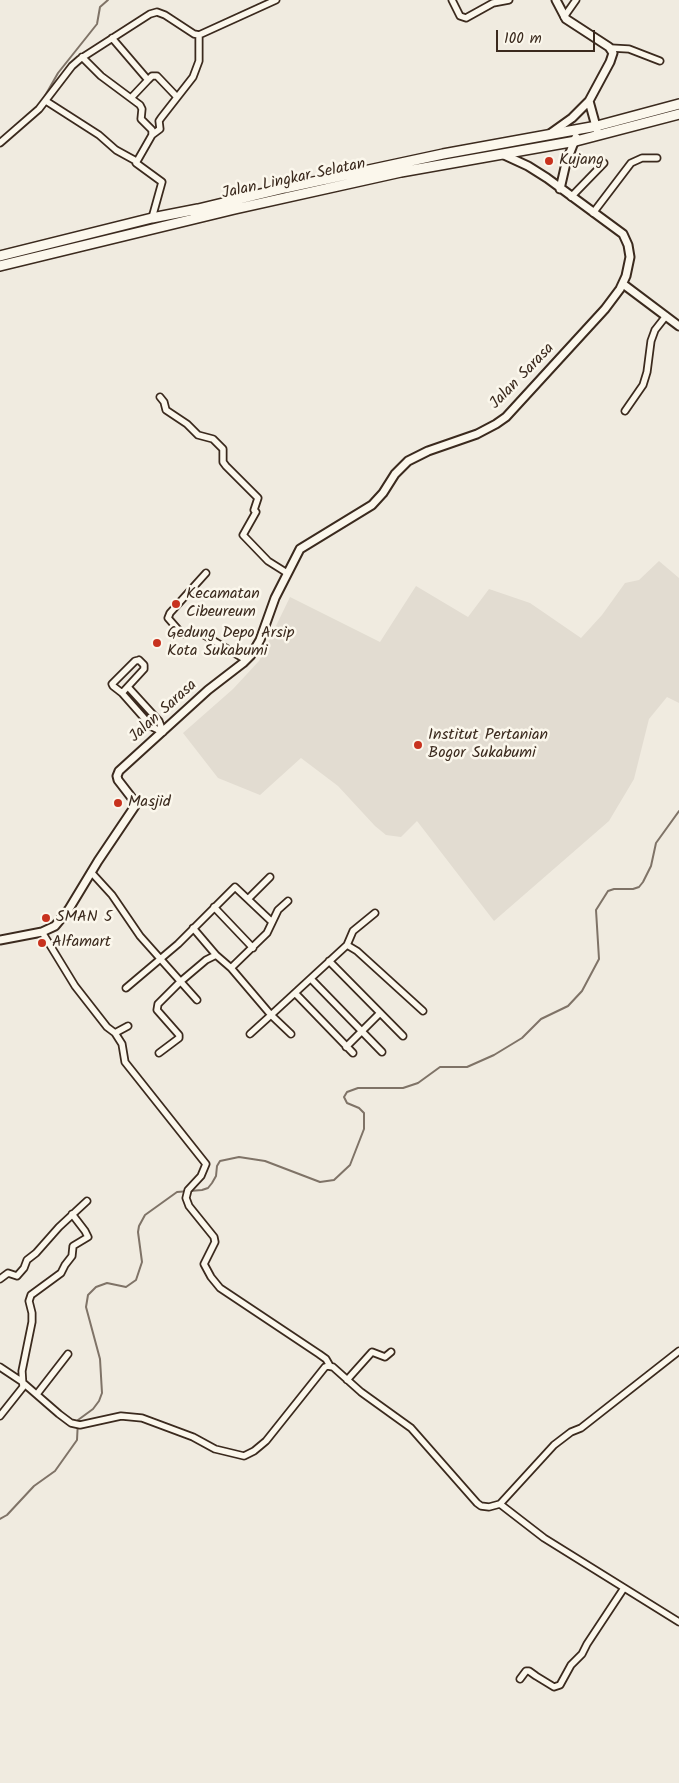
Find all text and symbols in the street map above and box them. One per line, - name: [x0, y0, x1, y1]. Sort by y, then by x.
- scale bar: [499, 20, 598, 52]
- text: 100 m: [504, 27, 542, 51]
- place label: Kujang: [559, 151, 604, 171]
- street label: Jalan Lingkar Selatan: [221, 155, 367, 205]
- marker: Kujang: [543, 155, 555, 167]
- street label: Jalan Sarasa: [487, 340, 559, 414]
- place label: Kecamatan Cibeureum: [186, 585, 260, 623]
- marker: Kecamatan Cibeureum: [170, 598, 182, 610]
- place label: Gedung Depo Arsip Kota Sukabumi: [167, 624, 294, 662]
- marker: Gedung Depo Arsip Kota Sukabumi: [151, 637, 163, 649]
- street label: Jalan Sarasa: [126, 677, 202, 747]
- place label: Institut Pertanian Bogor Sukabumi: [428, 726, 548, 764]
- marker: Institut Pertanian Bogor Sukabumi: [412, 739, 424, 751]
- place label: Masjid: [128, 793, 171, 813]
- marker: Masjid: [112, 797, 124, 809]
- place label: SMAN 5: [56, 908, 113, 928]
- marker: SMAN 5: [40, 912, 52, 924]
- place label: Alfamart: [52, 933, 111, 953]
- marker: Alfamart: [36, 937, 48, 949]

